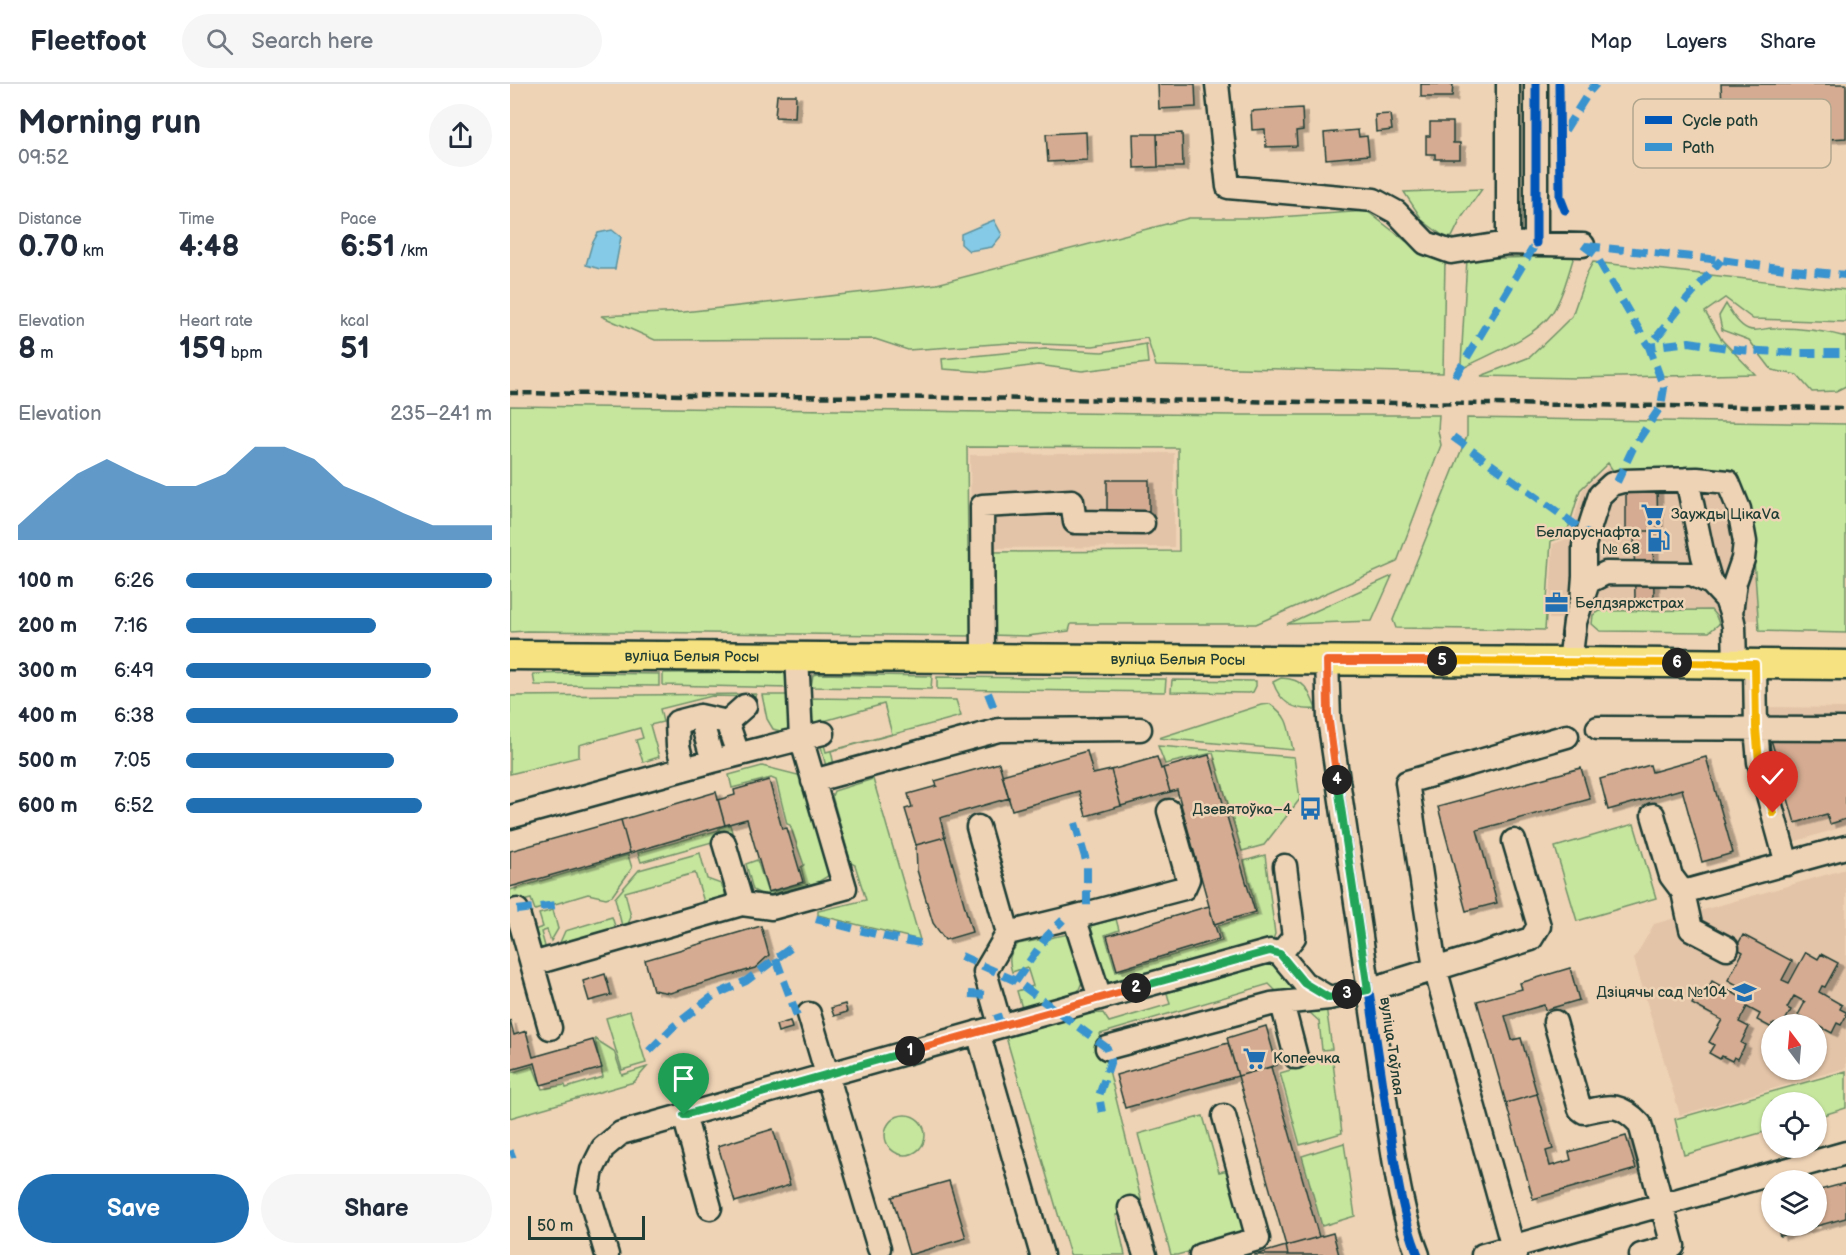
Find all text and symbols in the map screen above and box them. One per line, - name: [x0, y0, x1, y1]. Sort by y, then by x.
- search box: [182, 14, 602, 68]
- text: Fleetfoot: [30, 25, 146, 58]
- icon: search: [203, 25, 236, 58]
- text: Search here: [251, 28, 373, 55]
- text: Map: [1590, 29, 1632, 54]
- text: Layers: [1665, 29, 1727, 54]
- text: Share: [1760, 29, 1816, 54]
- legend: [1633, 99, 1831, 168]
- text: Morning run: [18, 103, 201, 143]
- button: share: [429, 104, 492, 167]
- text: Cycle path: [1682, 112, 1758, 131]
- text: Path: [1682, 139, 1714, 158]
- text: 09:52: [18, 146, 69, 170]
- text: Distance: [18, 210, 82, 229]
- text: Time: [179, 210, 214, 229]
- text: Pace: [340, 210, 376, 229]
- text: 0.70: [18, 229, 79, 265]
- text: 4:48: [179, 229, 240, 265]
- text: 6:51: [340, 229, 395, 265]
- text: km: [79, 242, 104, 261]
- text: /km: [395, 242, 428, 261]
- text: Elevation: [18, 312, 85, 331]
- text: Heart rate: [179, 312, 253, 331]
- text: kcal: [340, 312, 369, 331]
- text: 8: [18, 331, 36, 367]
- text: 159: [179, 331, 227, 367]
- text: 51: [340, 331, 370, 367]
- text: m: [36, 344, 54, 363]
- text: bpm: [227, 344, 262, 363]
- text: Elevation: [18, 402, 101, 426]
- text: 235–241 m: [390, 402, 492, 426]
- supermarket icon: Заужды ЦікаVа: [1640, 501, 1666, 527]
- place label: Заужды ЦікаVа: [1671, 505, 1780, 524]
- place label: Беларуснафта № 68: [1536, 523, 1640, 559]
- fuel station icon: Беларуснафта № 68: [1645, 528, 1671, 554]
- text: 100 m: [18, 569, 74, 593]
- text: 6:26: [114, 569, 154, 593]
- office icon: Белдзяржстрах: [1544, 590, 1570, 616]
- place label: Белдзяржстрах: [1575, 594, 1684, 613]
- text: 200 m: [18, 614, 77, 638]
- text: 7:16: [114, 614, 148, 638]
- pin: 5: [1427, 646, 1457, 676]
- street label: вуліца Белыя Росы: [625, 647, 759, 667]
- pin: 6: [1662, 648, 1692, 678]
- street label: вуліца Белыя Росы: [1111, 650, 1245, 670]
- text: 5: [1437, 651, 1447, 670]
- text: 6: [1672, 653, 1682, 672]
- text: 300 m: [18, 659, 77, 683]
- text: 6:49: [114, 659, 154, 683]
- text: 400 m: [18, 704, 77, 728]
- text: 6:38: [114, 704, 154, 728]
- text: 500 m: [18, 749, 77, 773]
- text: 7:05: [114, 749, 151, 773]
- pin: [1747, 751, 1798, 813]
- icon: check: [1756, 760, 1789, 793]
- pin: 4: [1322, 765, 1352, 795]
- text: 4: [1332, 770, 1342, 789]
- text: 600 m: [18, 794, 78, 818]
- text: 6:52: [114, 794, 154, 818]
- bus stop icon: Дзевятоўка–4: [1297, 796, 1323, 822]
- place label: Дзевятоўка–4: [1193, 800, 1292, 819]
- pin: 2: [1121, 973, 1151, 1003]
- text: 2: [1131, 978, 1141, 997]
- pin: 3: [1332, 979, 1362, 1009]
- school or university icon: Дзіцячы сад №104: [1732, 979, 1758, 1005]
- place label: Дзіцячы сад №104: [1596, 983, 1727, 1002]
- text: 3: [1342, 984, 1352, 1003]
- street label: вуліца Таўлая: [1375, 996, 1408, 1096]
- north arrow: [1761, 1014, 1827, 1080]
- map controls: [1761, 1014, 1827, 1236]
- pin: 1: [895, 1036, 925, 1066]
- text: 1: [907, 1041, 913, 1060]
- supermarket icon: Копеечка: [1242, 1045, 1268, 1071]
- place label: Копеечка: [1273, 1049, 1340, 1068]
- pin: [658, 1053, 709, 1115]
- icon: arrive: [667, 1062, 700, 1095]
- button: locate: [1761, 1092, 1827, 1158]
- button: layers: [1761, 1170, 1827, 1236]
- button: Save: [18, 1174, 249, 1243]
- button: Share: [261, 1174, 492, 1243]
- scale bar: [528, 1213, 645, 1240]
- text: 50 m: [537, 1217, 573, 1236]

